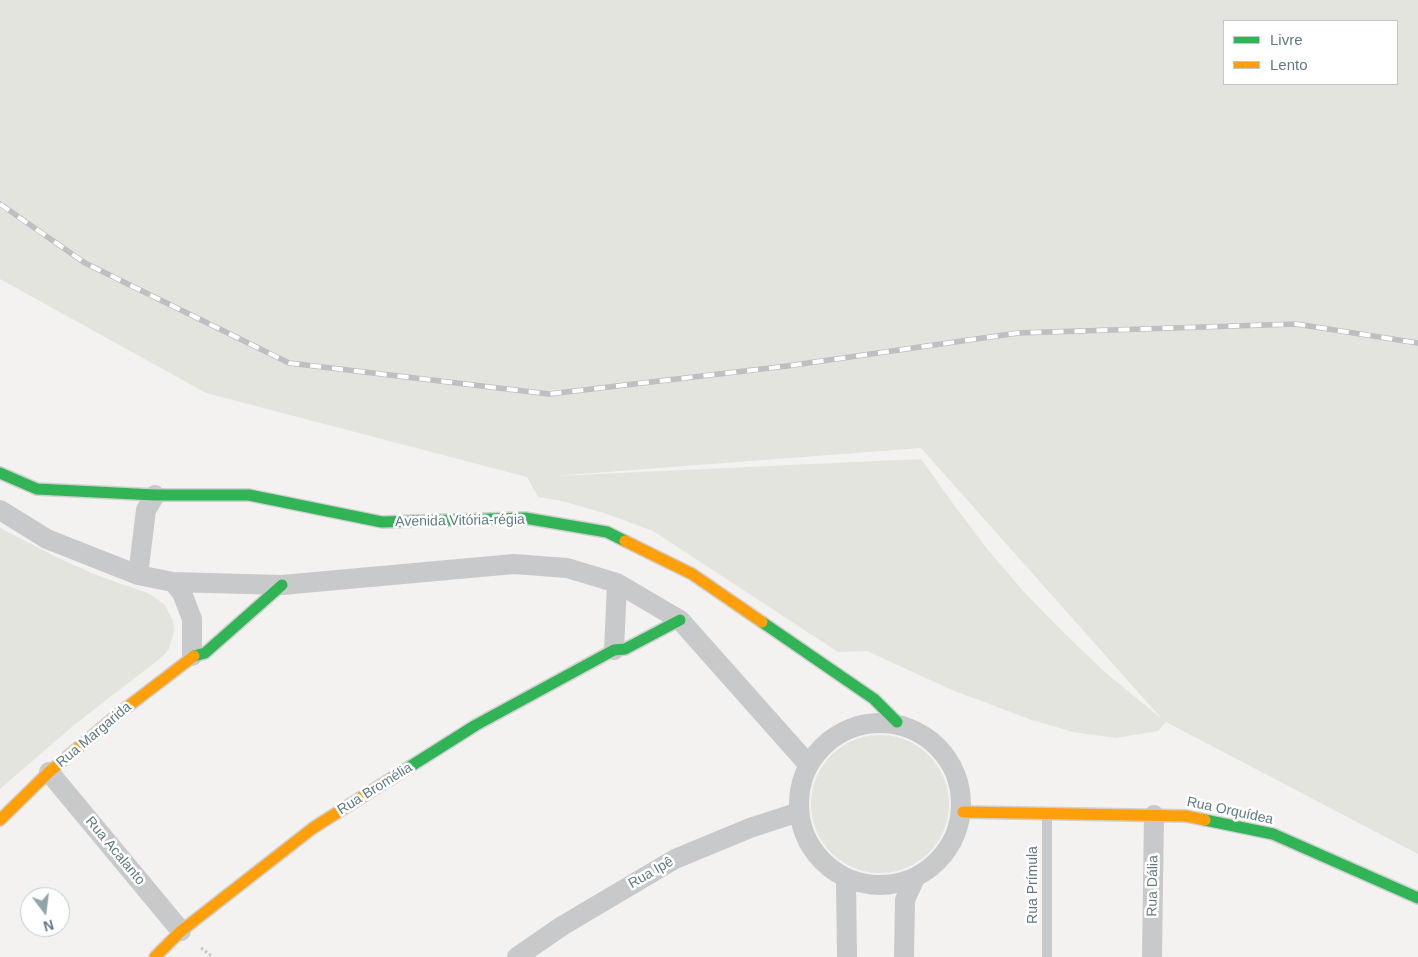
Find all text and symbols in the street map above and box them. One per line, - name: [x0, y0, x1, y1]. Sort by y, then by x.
- legend: [1223, 20, 1398, 85]
- text: Livre: [1270, 31, 1303, 48]
- text: Lento: [1270, 56, 1308, 73]
- street label: Avenida Vitória-régia: [395, 511, 525, 531]
- street label: Rua Margarida: [53, 699, 135, 771]
- street label: Rua Bromélia: [335, 759, 415, 819]
- street label: Rua Orquídea: [1185, 794, 1275, 828]
- street label: Rua Acalanto: [82, 813, 148, 889]
- street label: Rua Prímula: [1025, 846, 1041, 924]
- street label: Rua Ipê: [626, 853, 676, 893]
- street label: Rua Dália: [1144, 855, 1162, 917]
- north arrow: [20, 887, 70, 937]
- text: N: [42, 916, 56, 935]

